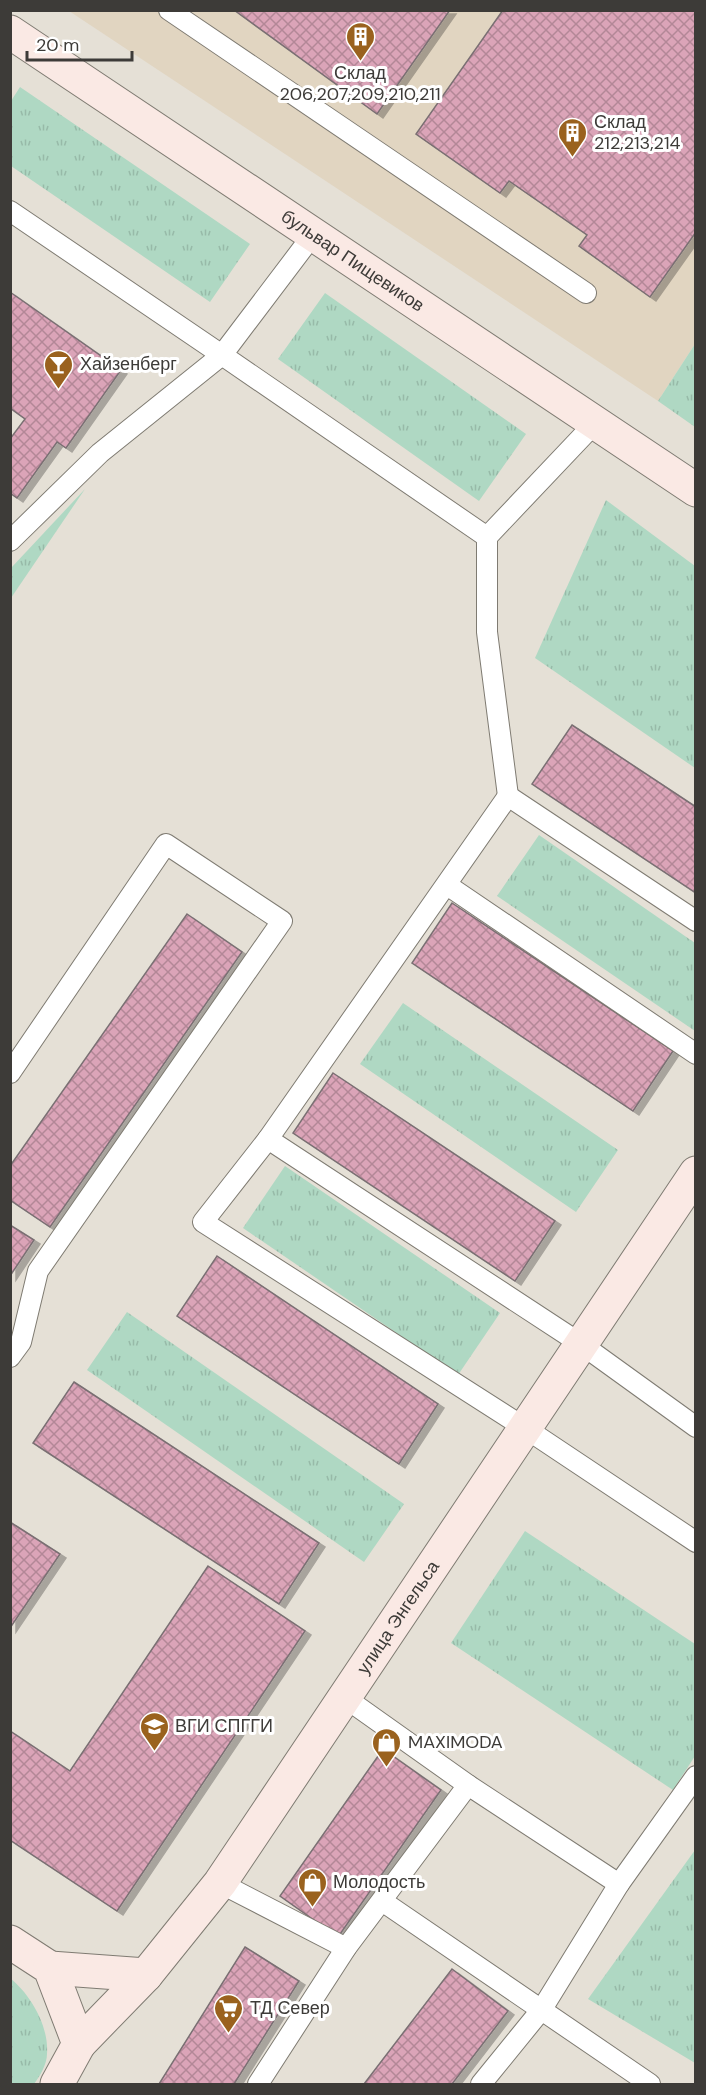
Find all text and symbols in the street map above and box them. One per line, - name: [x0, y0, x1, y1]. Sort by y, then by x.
- building icon: Склад 206,207,209,210,211: [344, 20, 376, 62]
- scale bar: [27, 24, 132, 62]
- text: 20 m: [36, 33, 79, 57]
- place label: Склад 206,207,209,210,211: [279, 61, 441, 106]
- place label: Склад 212,213,214: [594, 110, 681, 155]
- building icon: Склад 212,213,214: [557, 116, 589, 158]
- street label: бульвар Пищевиков: [276, 204, 429, 317]
- bar icon: Хайзенберг: [43, 348, 75, 390]
- place label: Хайзенберг: [80, 352, 177, 376]
- street label: улица Энгельса: [351, 1555, 445, 1679]
- school or university icon: ВГИ СПГГИ: [138, 1710, 170, 1752]
- place label: ВГИ СПГГИ: [175, 1714, 273, 1738]
- shop icon: MAXIMODA: [371, 1726, 403, 1768]
- place label: MAXIMODA: [408, 1730, 503, 1754]
- shop icon: Молодость: [296, 1866, 328, 1908]
- place label: Молодость: [333, 1870, 425, 1894]
- supermarket icon: ТД Север: [213, 1992, 245, 2034]
- place label: ТД Север: [250, 1996, 330, 2020]

